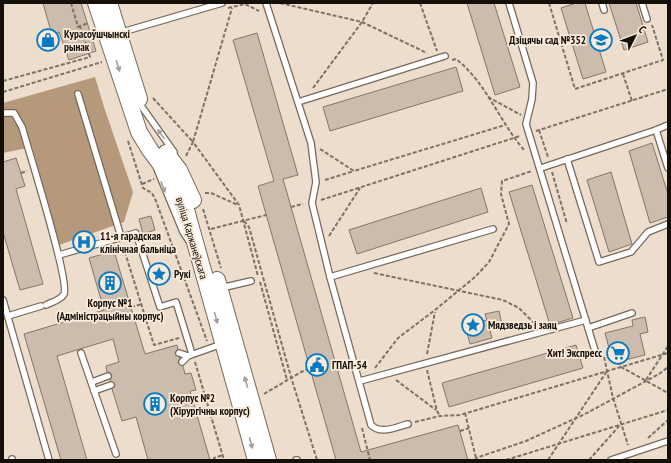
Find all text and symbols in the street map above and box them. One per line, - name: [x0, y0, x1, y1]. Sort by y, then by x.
- north arrow: [615, 16, 655, 56]
- text: С: [636, 23, 649, 36]
- shop icon: Курасоўшчынскі рынак: [35, 27, 61, 53]
- place label: Курасоўшчынскі рынак: [64, 27, 130, 54]
- school or university icon: Дзіцячы сад №352: [588, 27, 614, 53]
- place label: Дзіцячы сад №352: [509, 33, 586, 47]
- one-way arrow: [115, 61, 121, 73]
- one-way arrow: [157, 128, 165, 139]
- one-way arrow: [161, 181, 167, 193]
- street label: вуліца Каржанеўскага: [173, 195, 211, 281]
- hospital icon: 11-я гарадская клінічная бальніца: [71, 229, 97, 255]
- place label: 11-я гарадская клінічная бальніца: [100, 229, 177, 256]
- place icon: Рукі: [146, 261, 172, 287]
- place label: Рукі: [174, 267, 191, 281]
- building icon: Корпус №1 (Адміністрацыйны корпус): [97, 270, 123, 296]
- place label: Корпус №1 (Адміністрацыйны корпус): [56, 296, 164, 323]
- place icon: Мядзведзь і заяц: [460, 312, 486, 338]
- one-way arrow: [213, 313, 219, 325]
- place label: Мядзведзь і заяц: [488, 318, 557, 332]
- supermarket icon: Хит! Экспресс: [605, 340, 631, 366]
- place label: Хит! Экспресс: [547, 346, 602, 360]
- public building icon: ГПАП-54: [304, 352, 330, 378]
- place label: ГПАП-54: [332, 358, 368, 372]
- one-way arrow: [243, 376, 249, 388]
- building icon: Корпус №2 (Хірургічны корпус): [142, 391, 168, 417]
- place label: Корпус №2 (Хірургічны корпус): [170, 391, 250, 418]
- one-way arrow: [248, 438, 254, 450]

